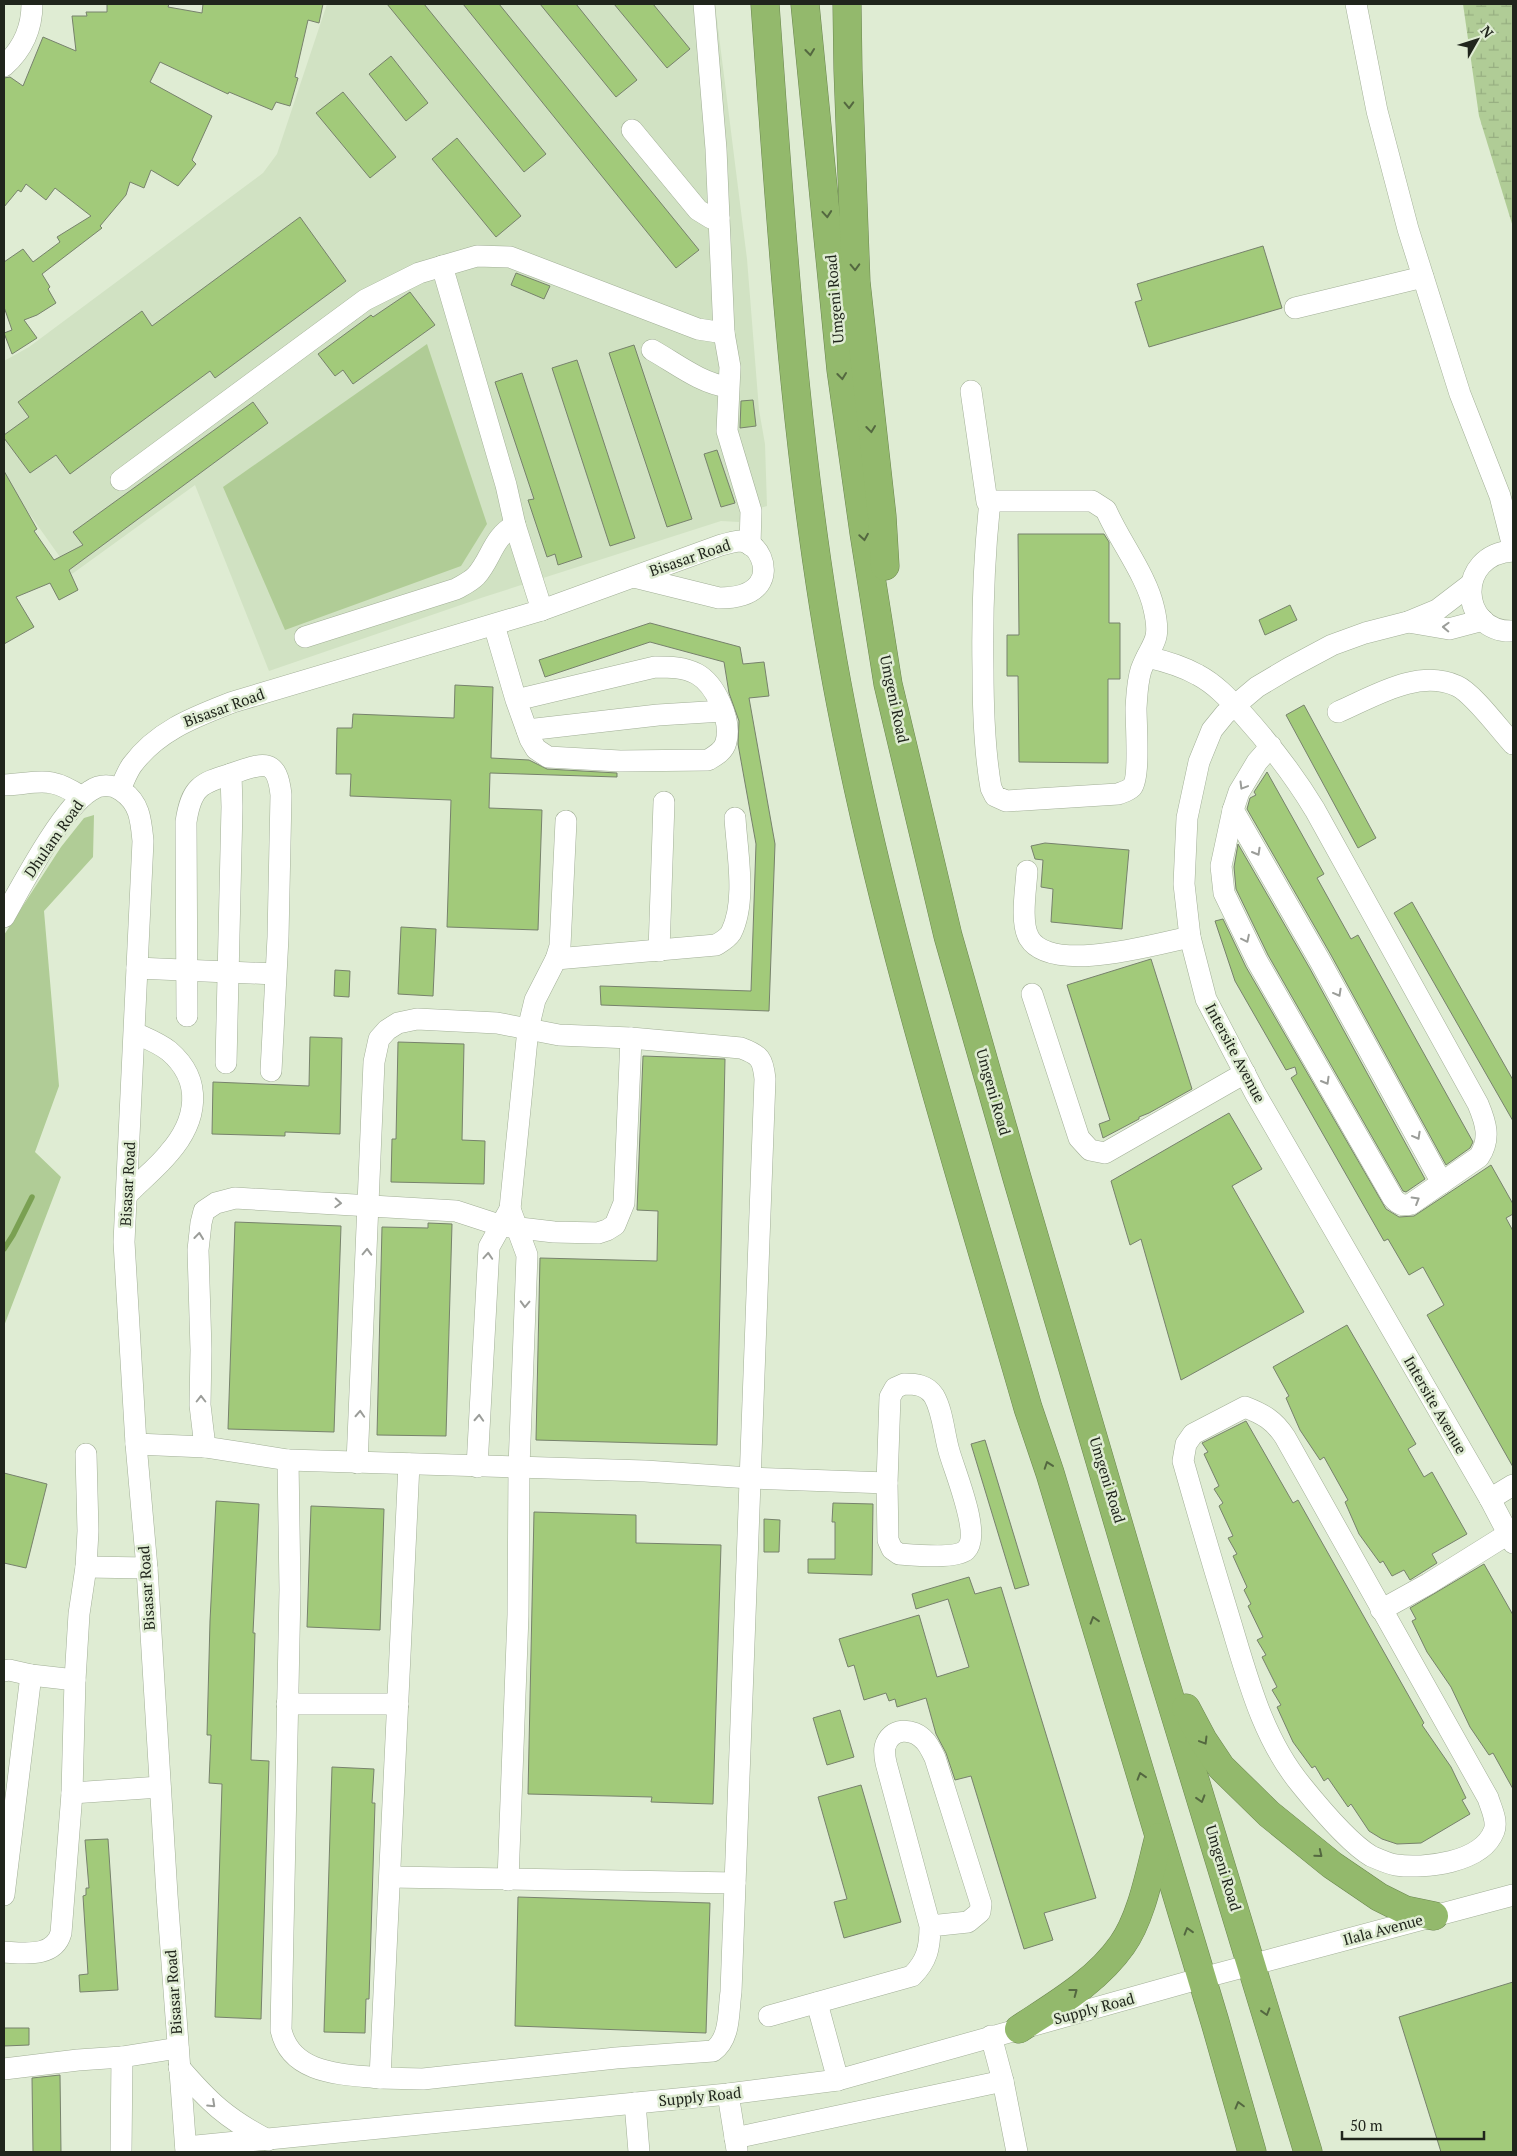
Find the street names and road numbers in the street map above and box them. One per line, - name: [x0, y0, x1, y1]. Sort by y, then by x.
- street label: Umgeni Road: [820, 254, 848, 344]
- street label: Bisasar Road: [646, 534, 733, 580]
- street label: Umgeni Road: [876, 653, 914, 744]
- street label: Bisasar Road: [180, 683, 267, 731]
- street label: Dhulam Road: [19, 796, 87, 881]
- street label: Intersite Avenue: [1201, 999, 1270, 1106]
- street label: Umgeni Road: [972, 1046, 1016, 1137]
- street label: Bisasar Road: [115, 1141, 139, 1227]
- street label: Intersite Avenue: [1400, 1352, 1472, 1457]
- street label: Umgeni Road: [1085, 1434, 1131, 1525]
- street label: Bisasar Road: [133, 1545, 159, 1631]
- street label: Umgeni Road: [1201, 1822, 1247, 1913]
- street label: Ilala Avenue: [1341, 1909, 1425, 1949]
- street label: Bisasar Road: [160, 1949, 186, 2035]
- street label: Supply Road: [1051, 1988, 1136, 2028]
- street label: Supply Road: [658, 2082, 742, 2110]

